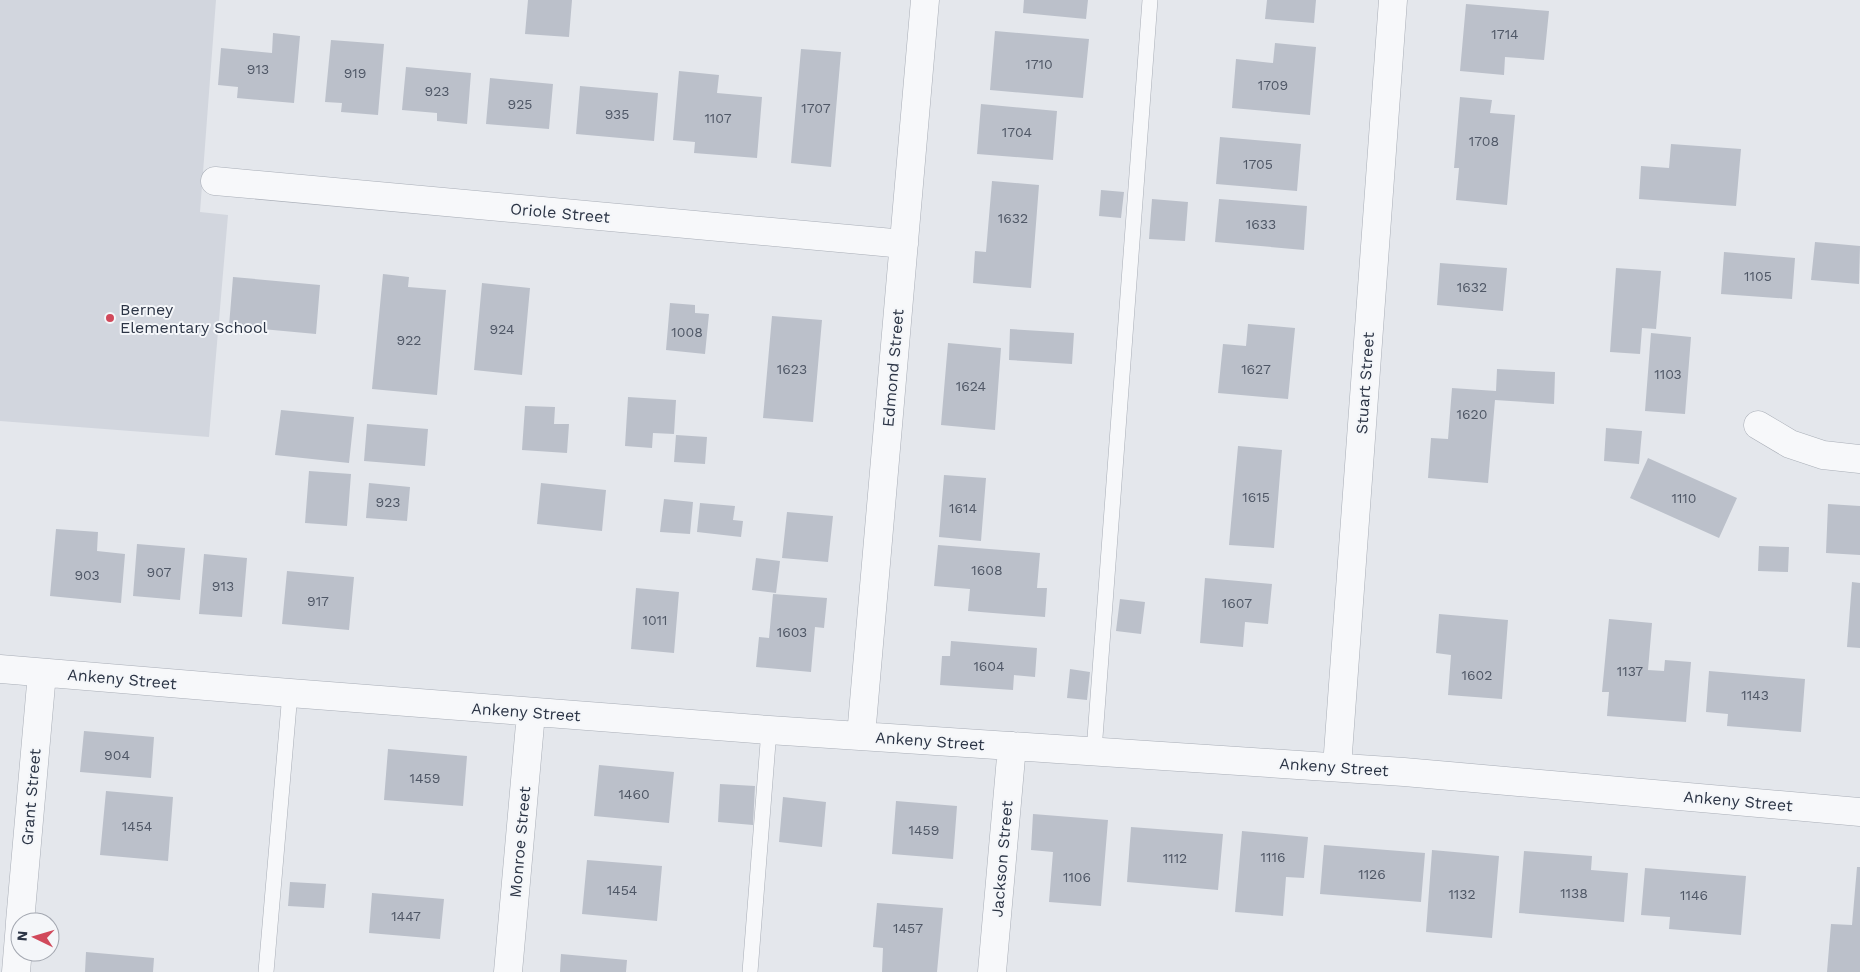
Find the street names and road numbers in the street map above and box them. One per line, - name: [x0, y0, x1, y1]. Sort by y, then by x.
- street label: Oriole Street: [509, 199, 611, 227]
- street label: Edmond Street: [878, 308, 908, 428]
- street label: Stuart Street: [1352, 331, 1378, 435]
- street label: Ankeny Street: [67, 665, 178, 693]
- street label: Ankeny Street: [471, 699, 582, 725]
- street label: Ankeny Street: [875, 728, 986, 754]
- street label: Grant Street: [17, 748, 45, 846]
- street label: Ankeny Street: [1279, 754, 1390, 780]
- street label: Monroe Street: [506, 785, 534, 898]
- street label: Ankeny Street: [1683, 787, 1794, 815]
- street label: Jackson Street: [987, 799, 1017, 918]

